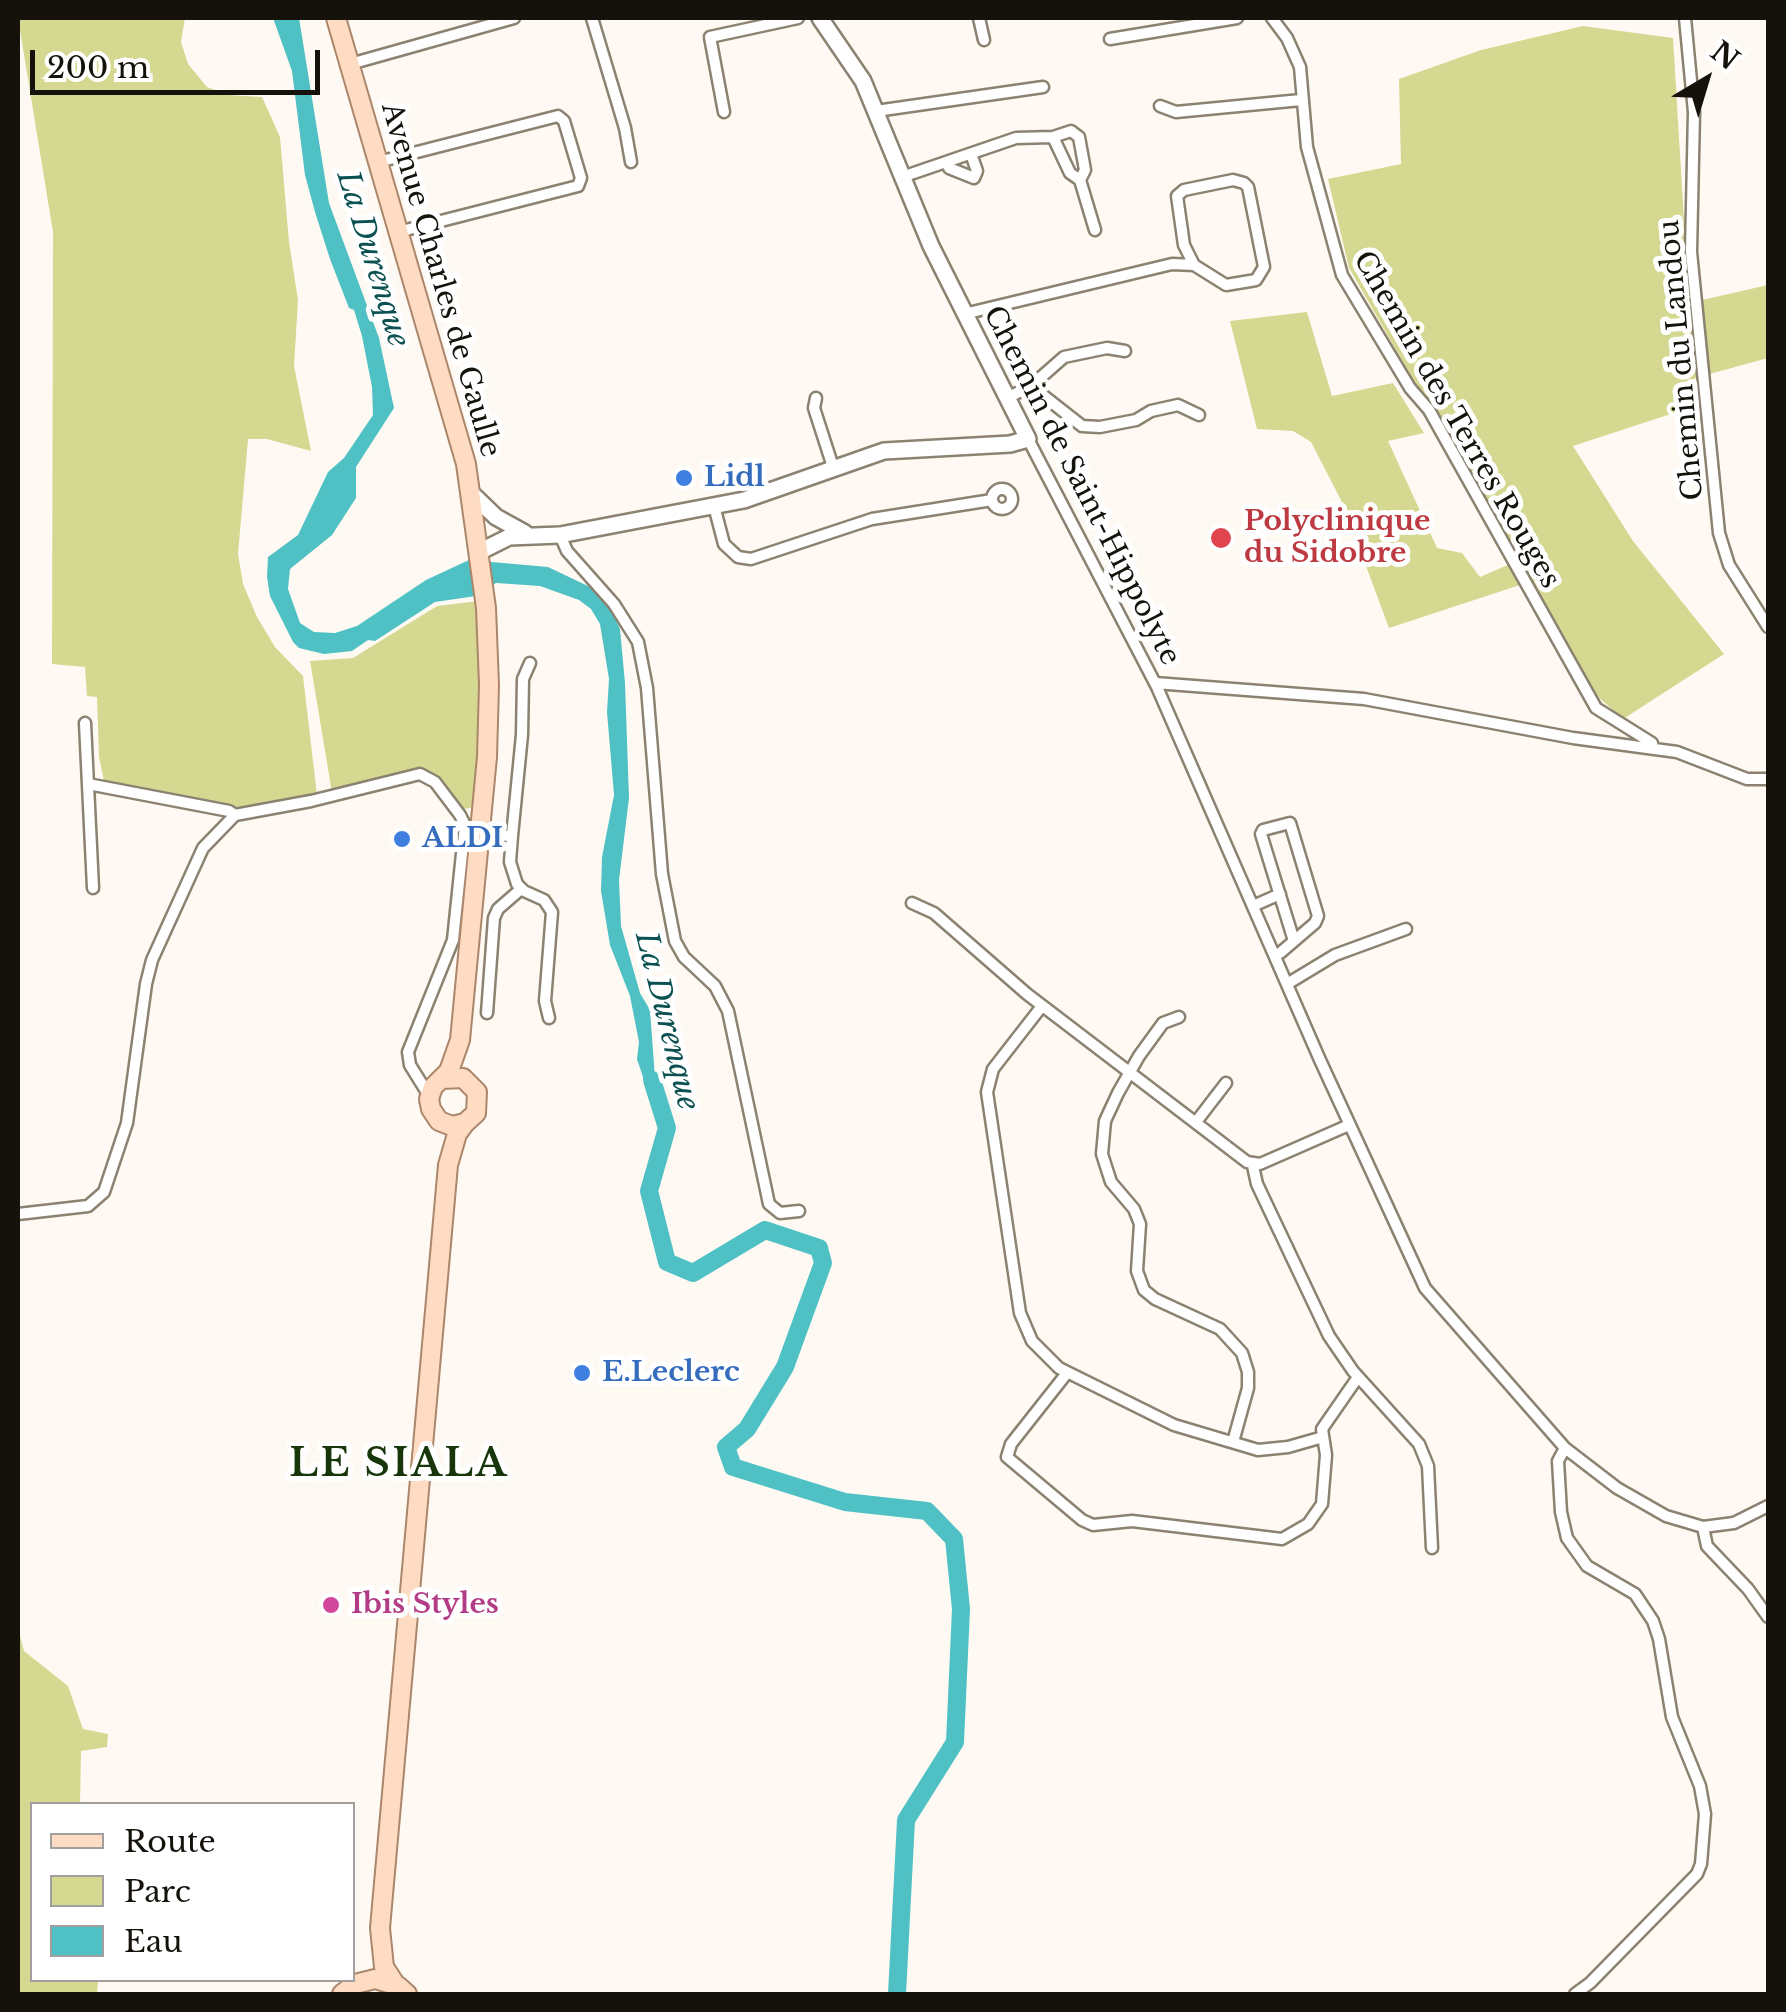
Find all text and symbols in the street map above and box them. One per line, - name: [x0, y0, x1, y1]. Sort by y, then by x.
- scale bar: [35, 30, 325, 92]
- north arrow: [1656, 30, 1756, 130]
- text: N: [1704, 34, 1746, 78]
- text: 200 m: [47, 49, 149, 86]
- street label: Avenue Charles de Gaulle: [373, 99, 507, 461]
- water label: La Durenque: [328, 166, 416, 352]
- street label: Chemin du Landou: [1653, 218, 1711, 502]
- street label: Chemin des Terres Rouges: [1346, 246, 1566, 594]
- street label: Chemin de Saint-Hippolyte: [976, 301, 1186, 671]
- place label: Lidl: [704, 461, 765, 495]
- marker: Lidl: [673, 467, 695, 489]
- place label: Polyclinique du Sidobre: [1244, 505, 1430, 571]
- marker: Polyclinique du Sidobre: [1208, 525, 1234, 551]
- place label: ALDI: [422, 822, 503, 856]
- marker: ALDI: [391, 828, 413, 850]
- water label: La Durenque: [626, 928, 706, 1114]
- place label: E.Leclerc: [602, 1356, 740, 1390]
- marker: E.Leclerc: [571, 1362, 593, 1384]
- district label: LE SIALA: [289, 1442, 509, 1488]
- place label: Ibis Styles: [351, 1588, 499, 1622]
- marker: Ibis Styles: [320, 1594, 342, 1616]
- legend: [30, 1802, 355, 1982]
- text: Route: [124, 1823, 216, 1860]
- text: Parc: [124, 1873, 191, 1910]
- text: Eau: [124, 1923, 183, 1960]

